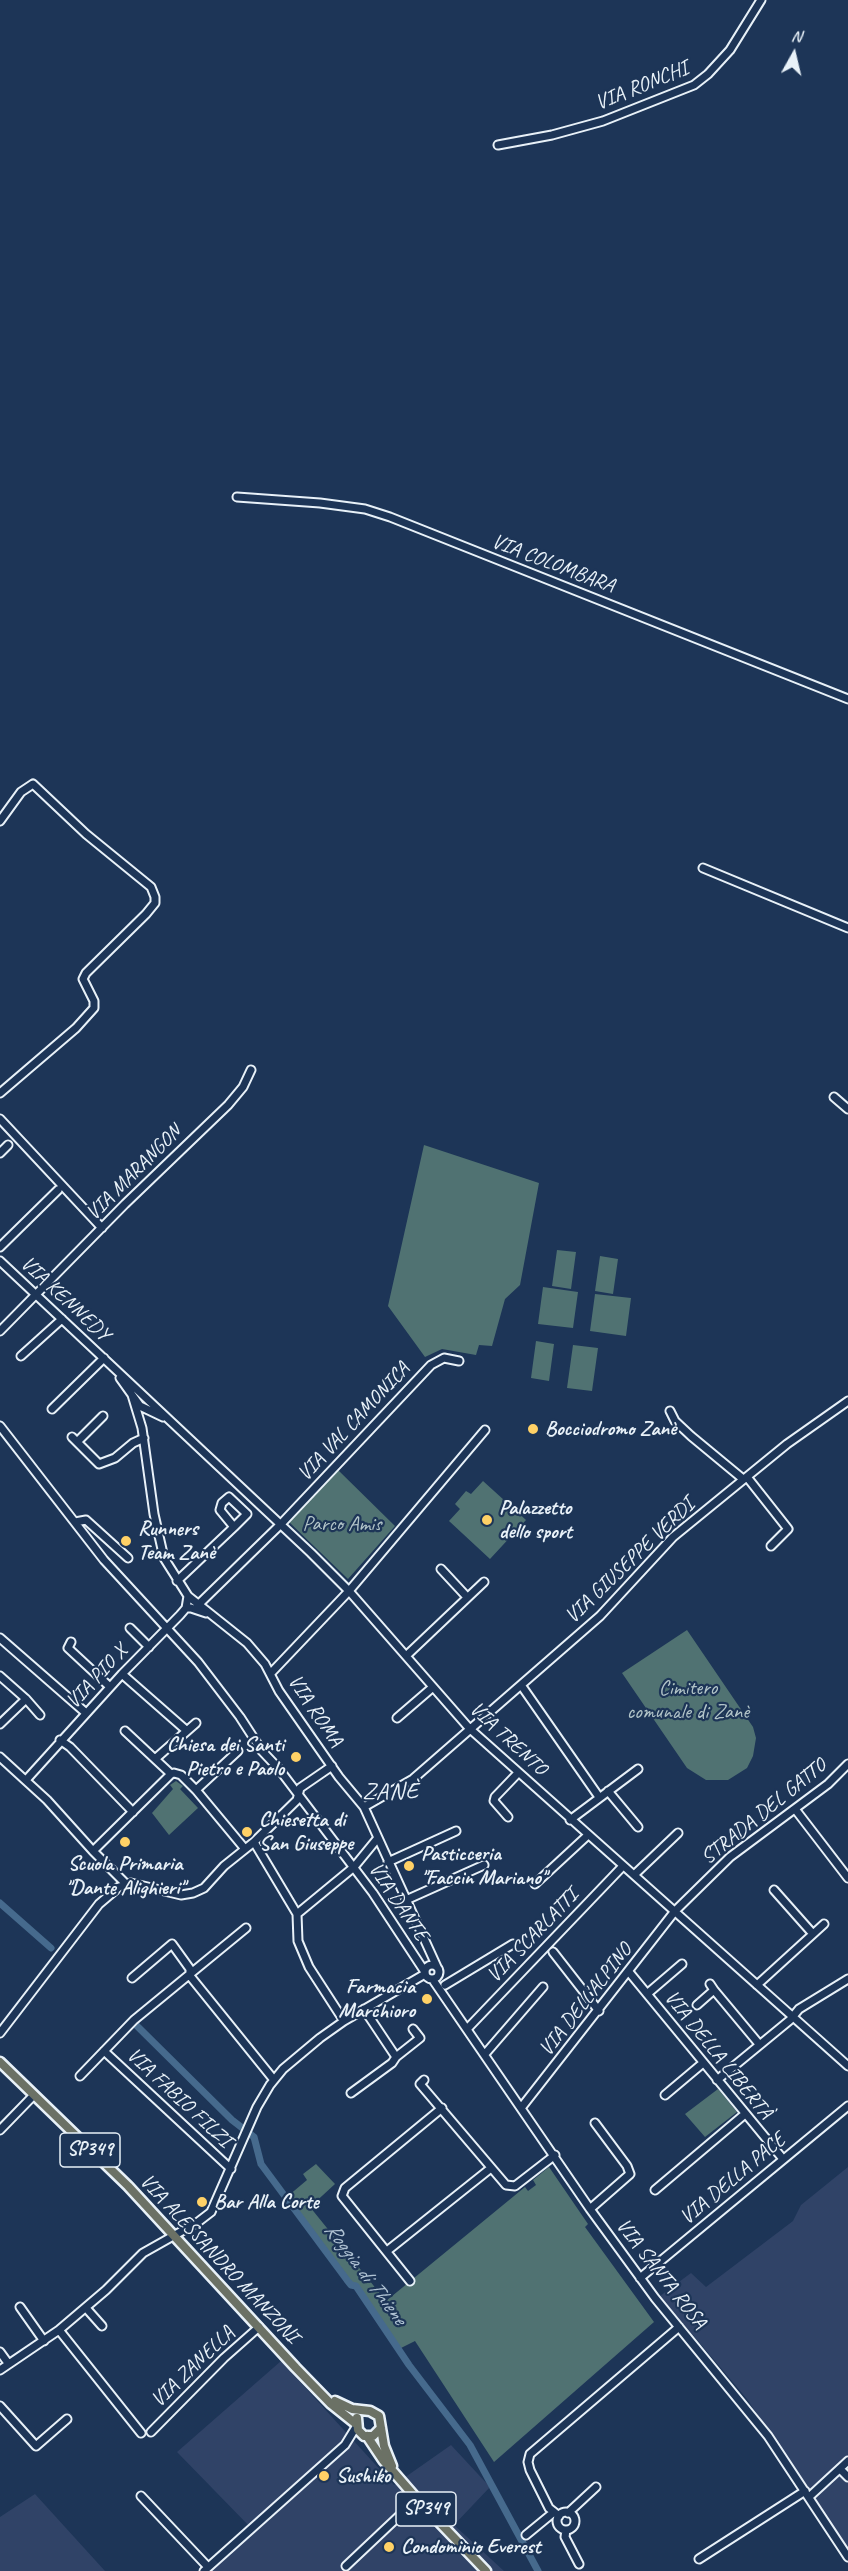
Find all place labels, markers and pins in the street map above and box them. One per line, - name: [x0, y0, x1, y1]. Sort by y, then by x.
- place label: Bocciodromo Zanè: [545, 1416, 676, 1442]
- marker: Bocciodromo Zanè: [526, 1422, 540, 1436]
- place label: Palazzetto dello sport: [499, 1495, 572, 1545]
- marker: Palazzetto dello sport: [480, 1513, 494, 1527]
- place label: Runners Team Zanè: [138, 1516, 215, 1566]
- marker: Runners Team Zanè: [119, 1534, 133, 1548]
- place label: Chiesa dei Santi Pietro e Paolo: [167, 1732, 284, 1782]
- marker: Chiesa dei Santi Pietro e Paolo: [289, 1750, 303, 1764]
- place label: Chiesetta di San Giuseppe: [259, 1807, 353, 1857]
- marker: Chiesetta di San Giuseppe: [240, 1825, 254, 1839]
- marker: Scuola Primaria "Dante Alighieri": [118, 1835, 132, 1849]
- place label: Pasticceria "Faccin Mariano": [421, 1841, 546, 1891]
- place label: Scuola Primaria "Dante Alighieri": [65, 1851, 185, 1901]
- marker: Pasticceria "Faccin Mariano": [402, 1859, 416, 1873]
- place label: Farmacia Marchioro: [339, 1974, 415, 2024]
- marker: Farmacia Marchioro: [420, 1992, 434, 2006]
- place label: Bar Alla Corte: [214, 2189, 319, 2215]
- marker: Bar Alla Corte: [195, 2195, 209, 2209]
- place label: Sushiko: [336, 2463, 390, 2489]
- marker: Sushiko: [317, 2469, 331, 2483]
- place label: Condominio Everest: [401, 2534, 541, 2560]
- marker: Condominio Everest: [382, 2540, 396, 2554]

